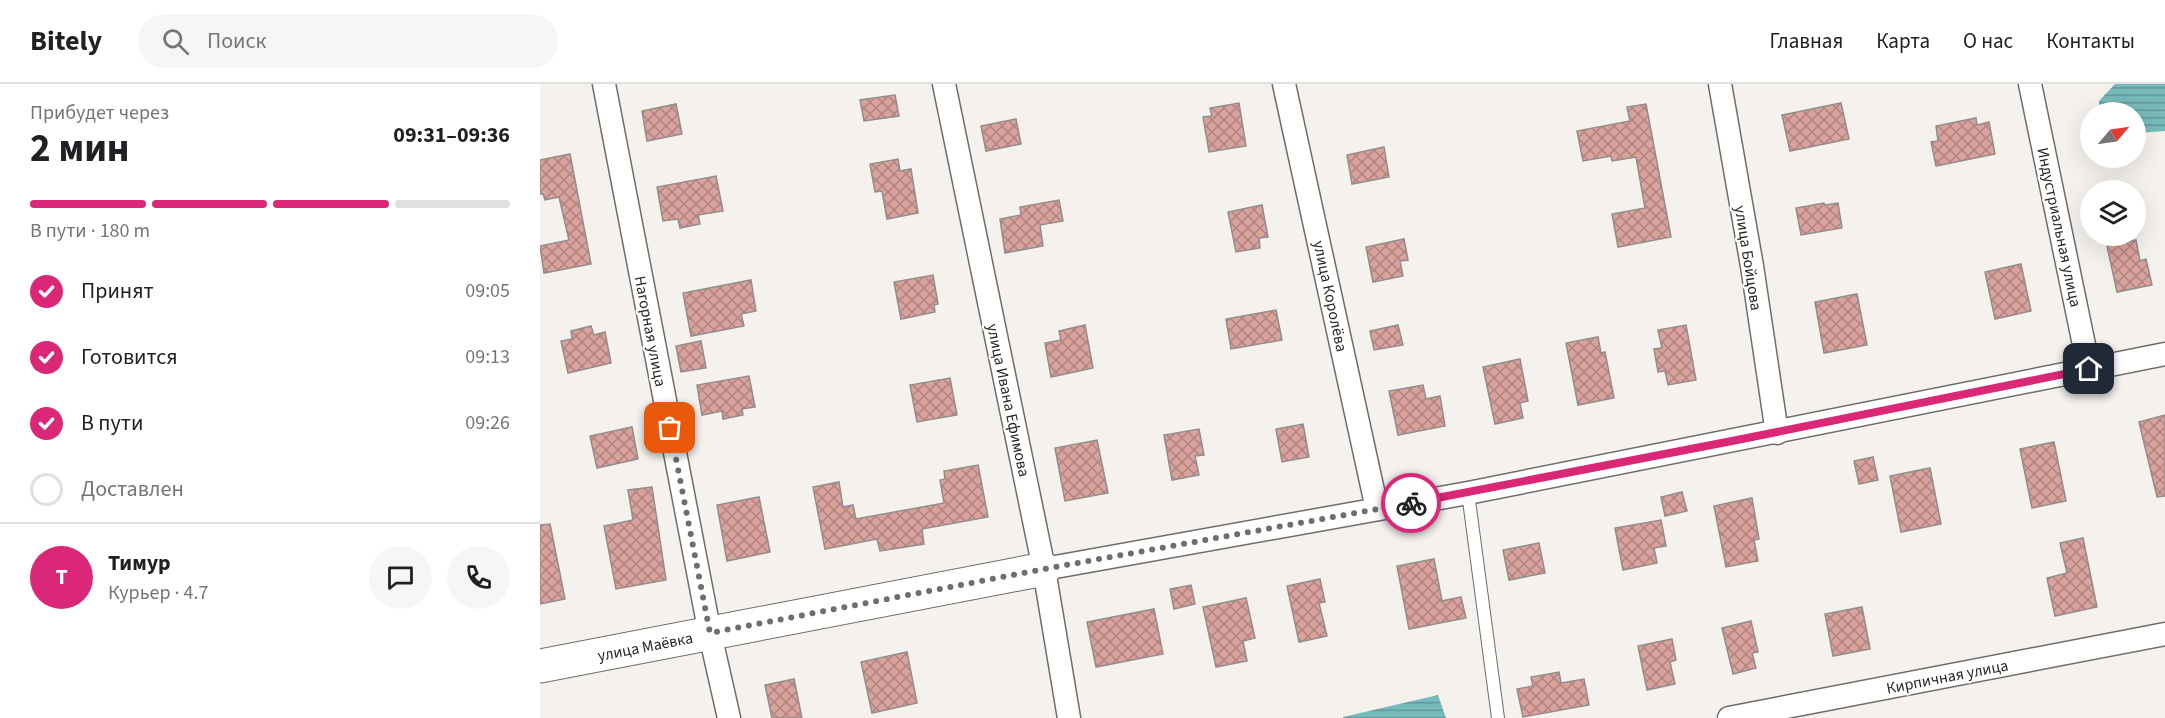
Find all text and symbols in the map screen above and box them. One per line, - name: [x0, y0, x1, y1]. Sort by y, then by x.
- search box: [138, 14, 558, 68]
- text: Bitely: [30, 21, 102, 61]
- icon: search: [159, 25, 192, 58]
- text: Поиск: [207, 25, 266, 57]
- text: Главная: [1770, 26, 1843, 56]
- text: Карта: [1876, 26, 1930, 56]
- text: О нас: [1963, 26, 2013, 56]
- text: Контакты: [2046, 26, 2135, 56]
- text: Прибудет через: [30, 99, 169, 127]
- north arrow: [2080, 102, 2146, 168]
- map controls: [2080, 102, 2146, 246]
- text: 09:31–09:36: [393, 119, 510, 151]
- text: 2 мин: [30, 121, 130, 177]
- street label: Индустриальная улица: [2031, 145, 2087, 309]
- button: layers: [2080, 180, 2146, 246]
- street label: улица Бойцова: [1729, 204, 1767, 312]
- text: В пути · 180 m: [30, 217, 150, 245]
- street label: улица Королёва: [1308, 239, 1353, 354]
- street label: Нагорная улица: [628, 274, 672, 388]
- icon: check: [30, 275, 63, 308]
- text: Принят: [81, 275, 154, 307]
- text: 09:05: [465, 277, 510, 305]
- street label: улица Ивана Ефимова: [981, 322, 1035, 479]
- icon: check: [30, 341, 63, 374]
- text: Готовится: [81, 341, 178, 373]
- text: 09:13: [465, 343, 510, 371]
- pin: [2063, 343, 2114, 394]
- icon: home: [2072, 352, 2105, 385]
- pin: [644, 402, 695, 453]
- icon: check: [30, 407, 63, 440]
- text: В пути: [81, 407, 143, 439]
- text: 09:26: [465, 409, 510, 437]
- icon: bag: [653, 411, 686, 444]
- text: Доставлен: [81, 473, 184, 505]
- courier: [1381, 473, 1441, 533]
- icon: bike: [1395, 487, 1428, 520]
- button: chat: [369, 546, 432, 609]
- button: phone: [447, 546, 510, 609]
- text: Тимур: [108, 547, 171, 579]
- text: Т: [55, 561, 68, 593]
- text: Курьер · 4.7: [108, 579, 208, 607]
- street label: улица Маёвка: [596, 627, 695, 667]
- street label: Кирпичная улица: [1884, 654, 2010, 700]

